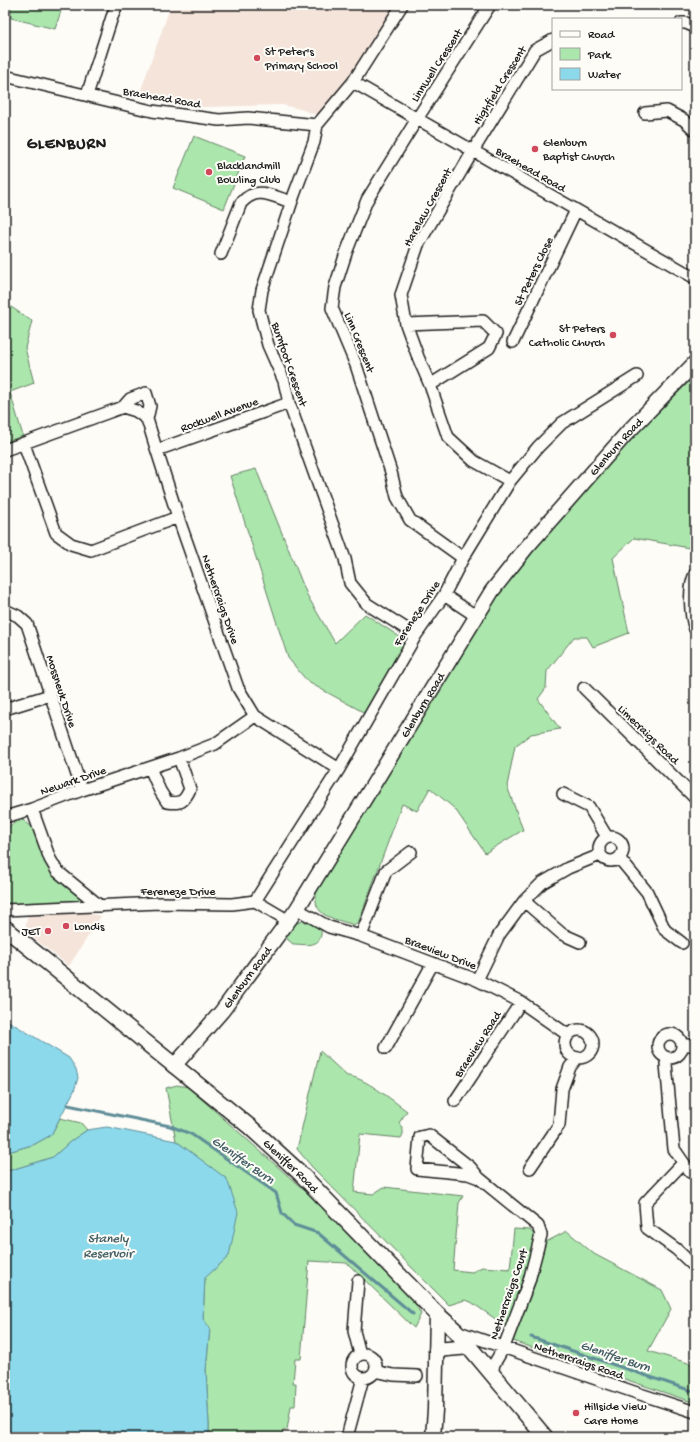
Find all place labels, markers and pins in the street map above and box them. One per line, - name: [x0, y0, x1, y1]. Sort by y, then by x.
- place label: St Peter's Primary School: [264, 46, 338, 74]
- marker: St Peter's Primary School: [252, 53, 262, 63]
- place label: Glenburn Baptist Church: [542, 137, 615, 165]
- marker: Glenburn Baptist Church: [530, 144, 540, 154]
- place label: Blacklandmill Bowling Club: [216, 160, 281, 188]
- marker: Blacklandmill Bowling Club: [204, 167, 214, 177]
- place label: St Peters Catholic Church: [529, 323, 606, 351]
- marker: St Peters Catholic Church: [608, 330, 618, 340]
- marker: Londis: [61, 921, 71, 931]
- place label: Londis: [74, 921, 105, 935]
- place label: JET: [22, 926, 41, 940]
- marker: JET: [43, 926, 53, 936]
- place label: Hillside View Care Home: [584, 1401, 647, 1429]
- marker: Hillside View Care Home: [571, 1408, 581, 1418]

